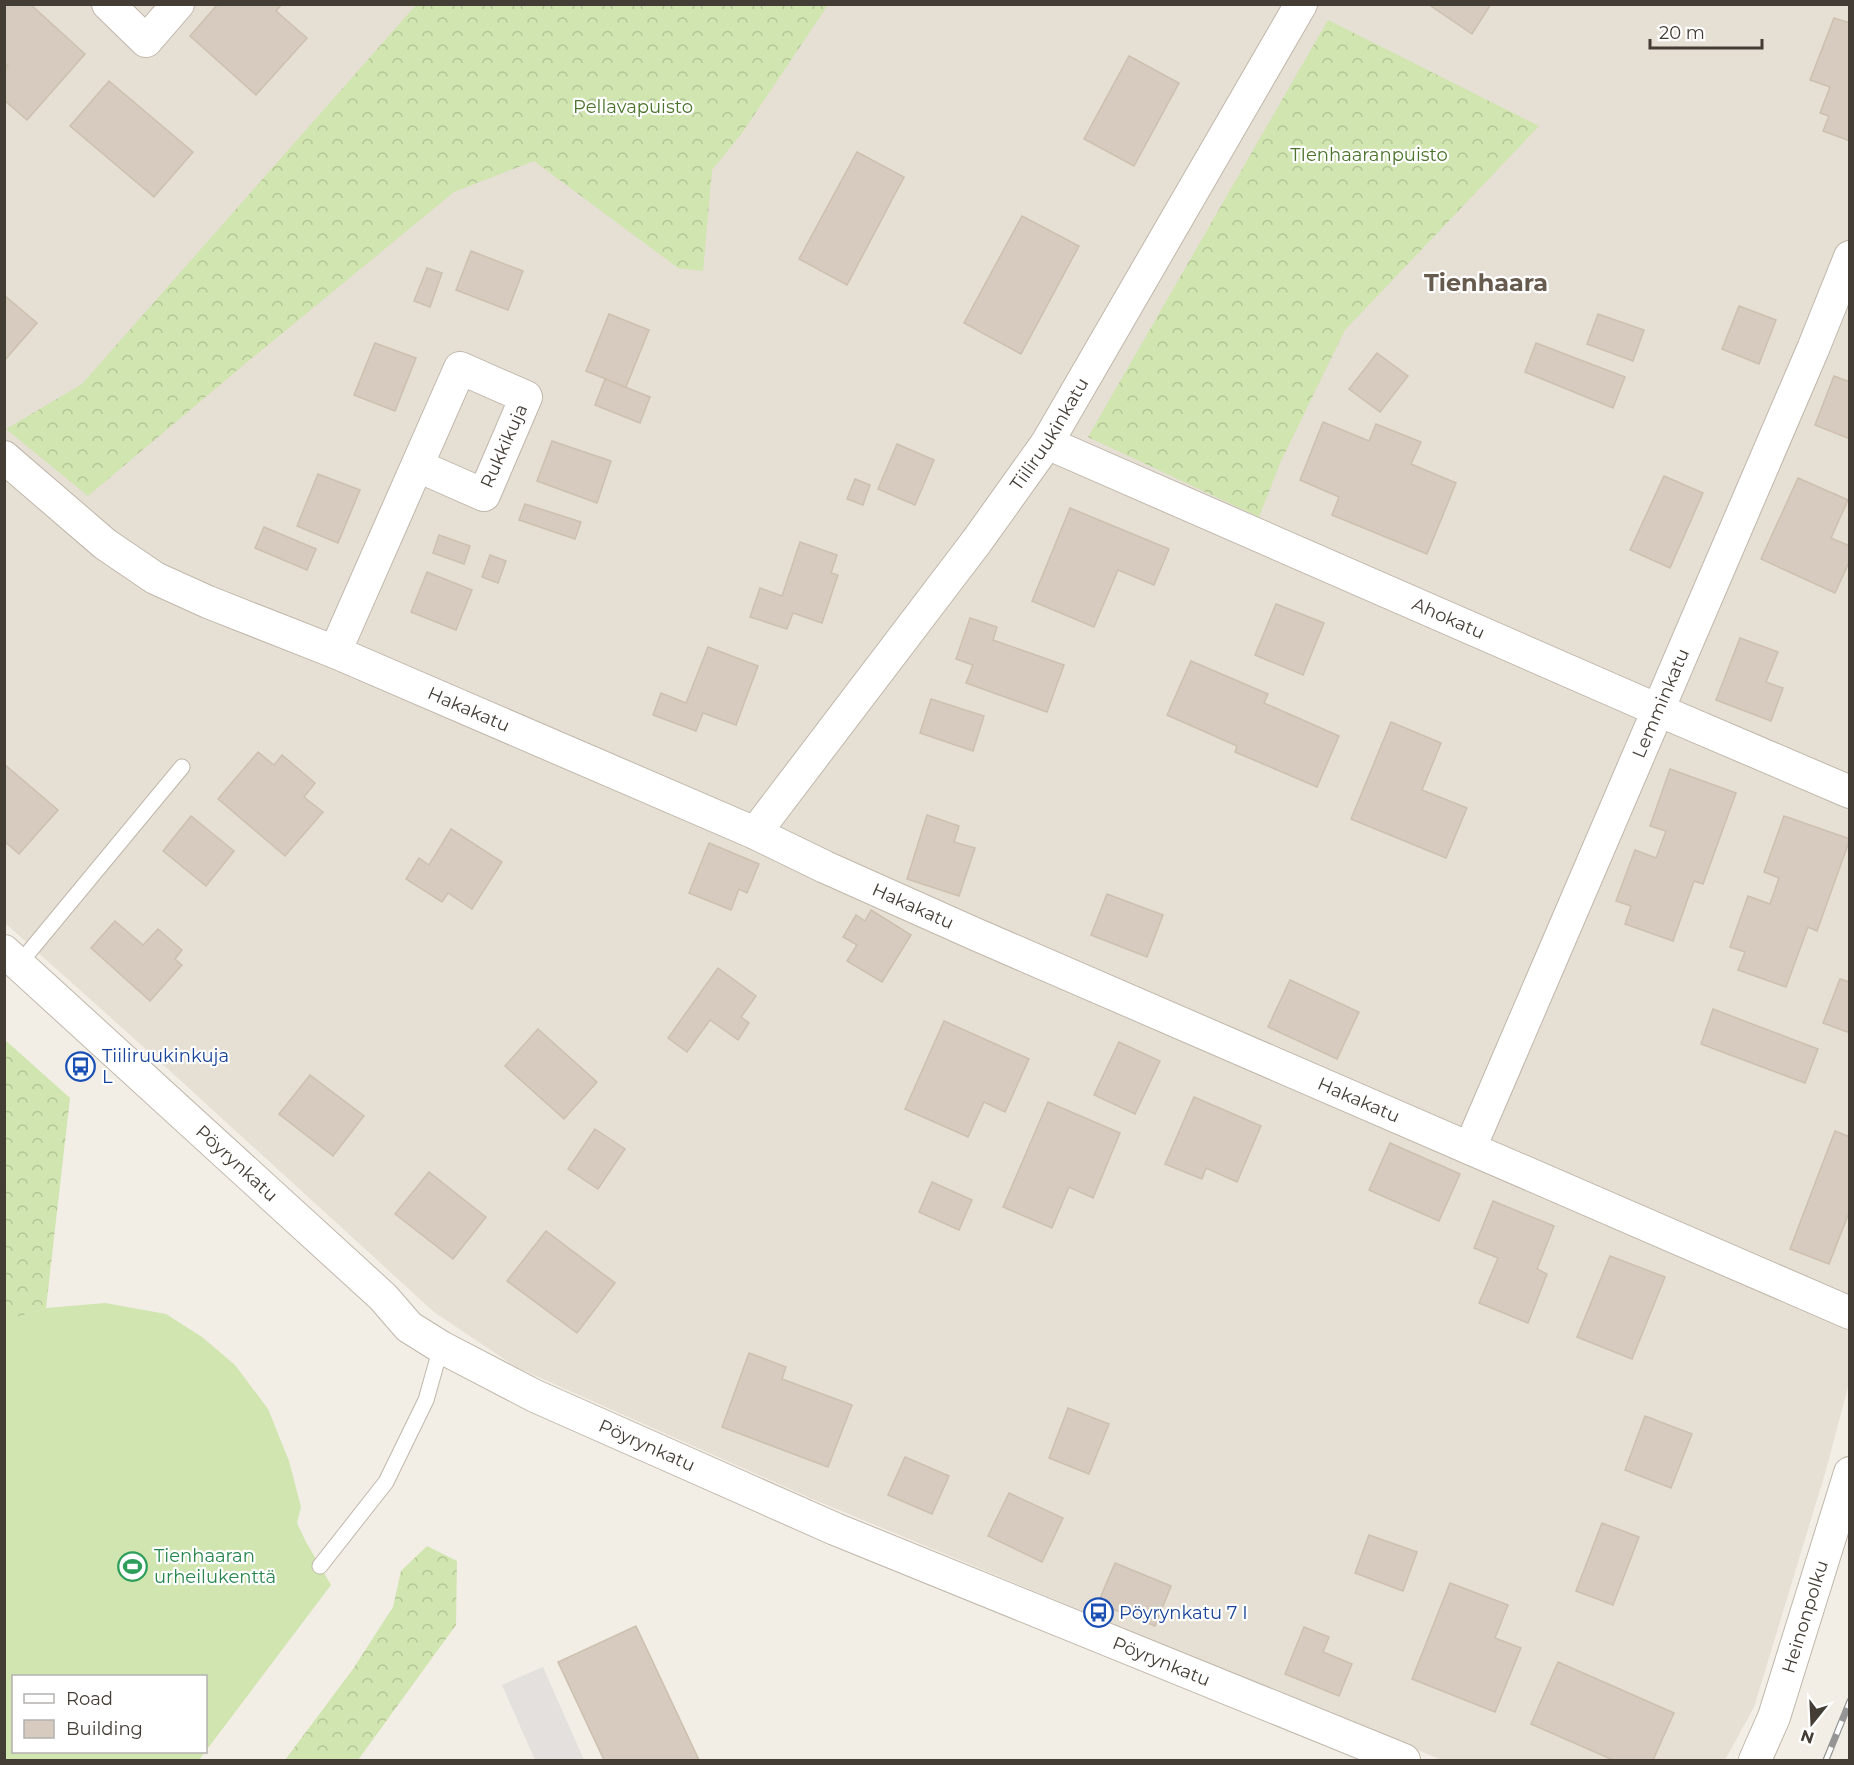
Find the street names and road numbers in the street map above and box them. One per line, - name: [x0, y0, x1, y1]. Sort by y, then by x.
- street label: Tiiliruukinkatu: [1005, 374, 1093, 495]
- street label: Rukkikuja: [476, 401, 532, 491]
- street label: Ahokatu: [1409, 593, 1488, 644]
- street label: Lemminkatu: [1628, 645, 1694, 761]
- street label: Hakakatu: [424, 682, 513, 737]
- street label: Hakakatu: [869, 879, 957, 934]
- street label: Hakakatu: [1314, 1073, 1403, 1128]
- street label: Pöyrynkatu: [191, 1120, 282, 1206]
- street label: Pöyrynkatu: [595, 1415, 699, 1477]
- street label: Heinonpolku: [1777, 1558, 1833, 1676]
- street label: Pöyrynkatu: [1109, 1632, 1213, 1691]

